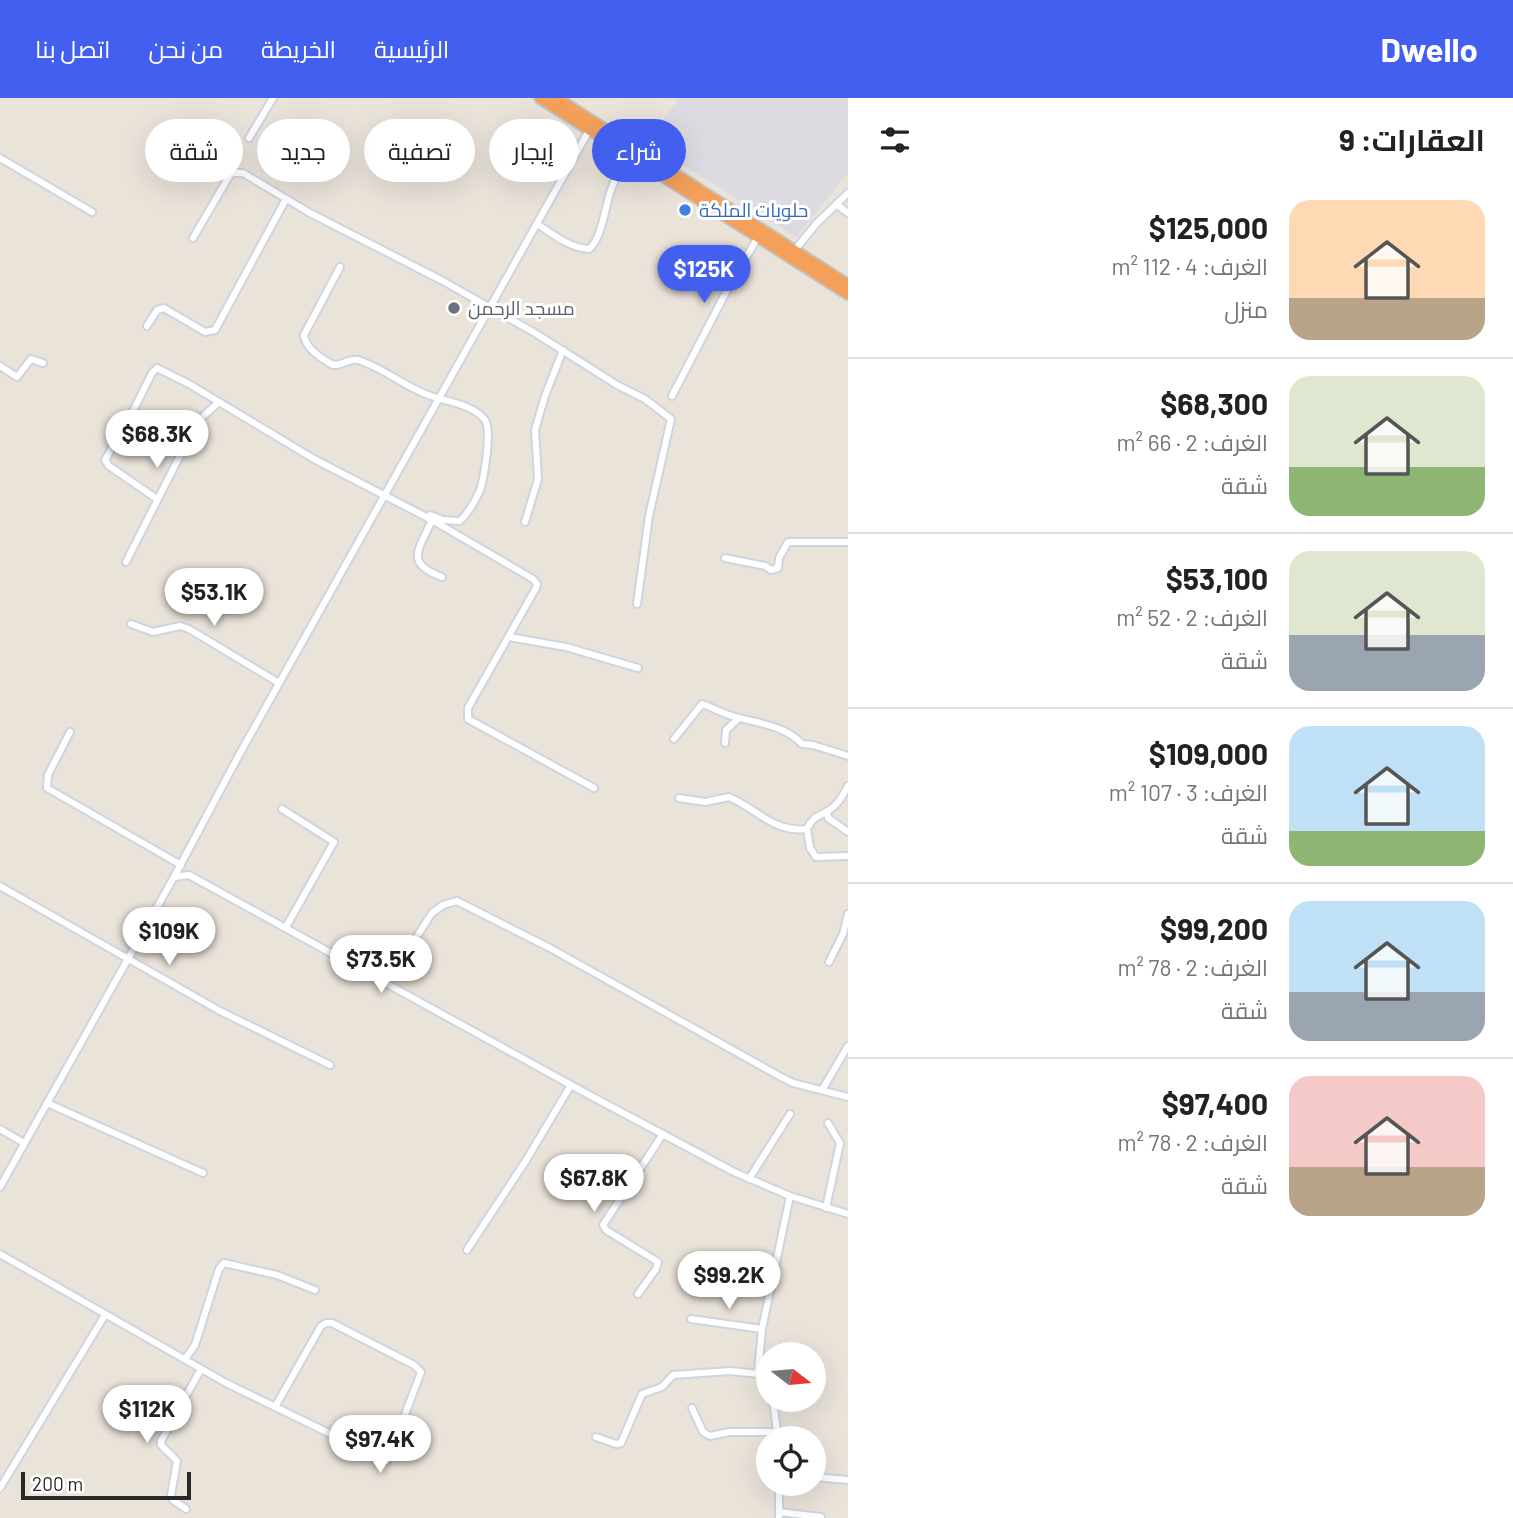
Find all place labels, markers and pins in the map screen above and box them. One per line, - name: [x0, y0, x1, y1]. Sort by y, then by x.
- place label: حلويات الملكة: [699, 198, 808, 222]
- marker: حلويات الملكة: [677, 202, 693, 218]
- pin: $125K: [655, 246, 753, 305]
- place label: مسجد الرحمن: [468, 296, 575, 320]
- marker: مسجد الرحمن: [446, 300, 462, 316]
- pin: $68.3K: [100, 410, 214, 470]
- pin: $53.1K: [157, 568, 271, 628]
- pin: $109K: [120, 908, 218, 967]
- pin: $73.5K: [324, 936, 438, 995]
- pin: $67.8K: [537, 1154, 651, 1214]
- pin: $99.2K: [672, 1252, 786, 1311]
- pin: $112K: [98, 1386, 196, 1445]
- pin: $97.4K: [323, 1416, 437, 1475]

